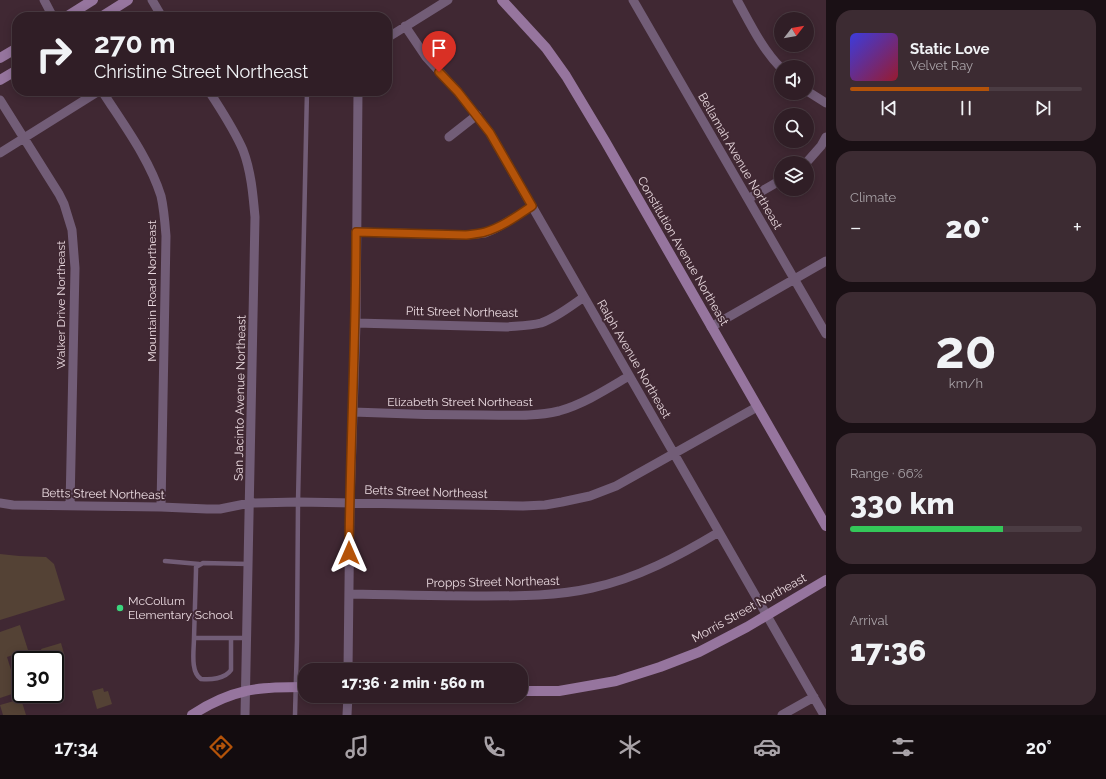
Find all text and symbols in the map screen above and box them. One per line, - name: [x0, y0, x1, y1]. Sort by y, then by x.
- north arrow: [774, 12, 814, 52]
- map controls: [774, 12, 814, 196]
- text: 270 m: [94, 27, 175, 60]
- icon: right: [28, 28, 80, 80]
- pin: [422, 31, 456, 72]
- icon: arrive: [428, 37, 450, 59]
- text: Static Love: [910, 40, 989, 58]
- text: Velvet Ray: [910, 58, 973, 73]
- button: sound: [774, 60, 814, 100]
- text: Christine Street Northeast: [94, 61, 308, 82]
- street label: Bellamah Avenue Northeast: [695, 90, 785, 232]
- icon: previous: [878, 97, 900, 119]
- icon: pause: [955, 97, 977, 119]
- icon: next: [1032, 97, 1054, 119]
- button: search: [774, 108, 814, 148]
- button: layers: [774, 156, 814, 196]
- street label: Constitution Avenue Northeast: [635, 174, 731, 328]
- text: Climate: [850, 190, 896, 205]
- text: 20°: [945, 210, 989, 245]
- text: −: [850, 214, 862, 240]
- text: +: [1073, 214, 1082, 240]
- street label: Mountain Road Northeast: [145, 220, 159, 362]
- street label: Walker Drive Northeast: [54, 241, 68, 369]
- street label: Ralph Avenue Northeast: [594, 297, 674, 421]
- street label: Pitt Street Northeast: [406, 304, 518, 320]
- street label: San Jacinto Avenue Northeast: [232, 315, 248, 481]
- text: 20: [935, 319, 997, 380]
- text: km/h: [949, 376, 983, 391]
- street label: Elizabeth Street Northeast: [387, 395, 533, 409]
- text: Range · 66%: [850, 466, 923, 481]
- street label: Betts Street Northeast: [364, 483, 488, 501]
- street label: Betts Street Northeast: [41, 486, 165, 502]
- text: 330 km: [850, 486, 955, 521]
- position arrow: [328, 532, 370, 574]
- street label: Morris Street Northeast: [689, 571, 809, 645]
- street label: Propps Street Northeast: [426, 574, 560, 590]
- place label: McCollum Elementary School: [128, 594, 234, 622]
- marker: McCollum Elementary School: [115, 603, 125, 613]
- text: Arrival: [850, 613, 888, 628]
- text: 17:36: [850, 633, 926, 668]
- speed limit sign: 30: [12, 651, 64, 703]
- text: 17:36 · 2 min · 560 m: [342, 674, 485, 692]
- icon: directions: [207, 733, 235, 761]
- icon: music: [343, 733, 371, 761]
- icon: phone: [480, 733, 508, 761]
- icon: climate: [616, 733, 644, 761]
- icon: car: [753, 733, 781, 761]
- icon: filters: [889, 733, 917, 761]
- text: 17:34: [54, 737, 98, 758]
- text: 20°: [1026, 737, 1052, 758]

